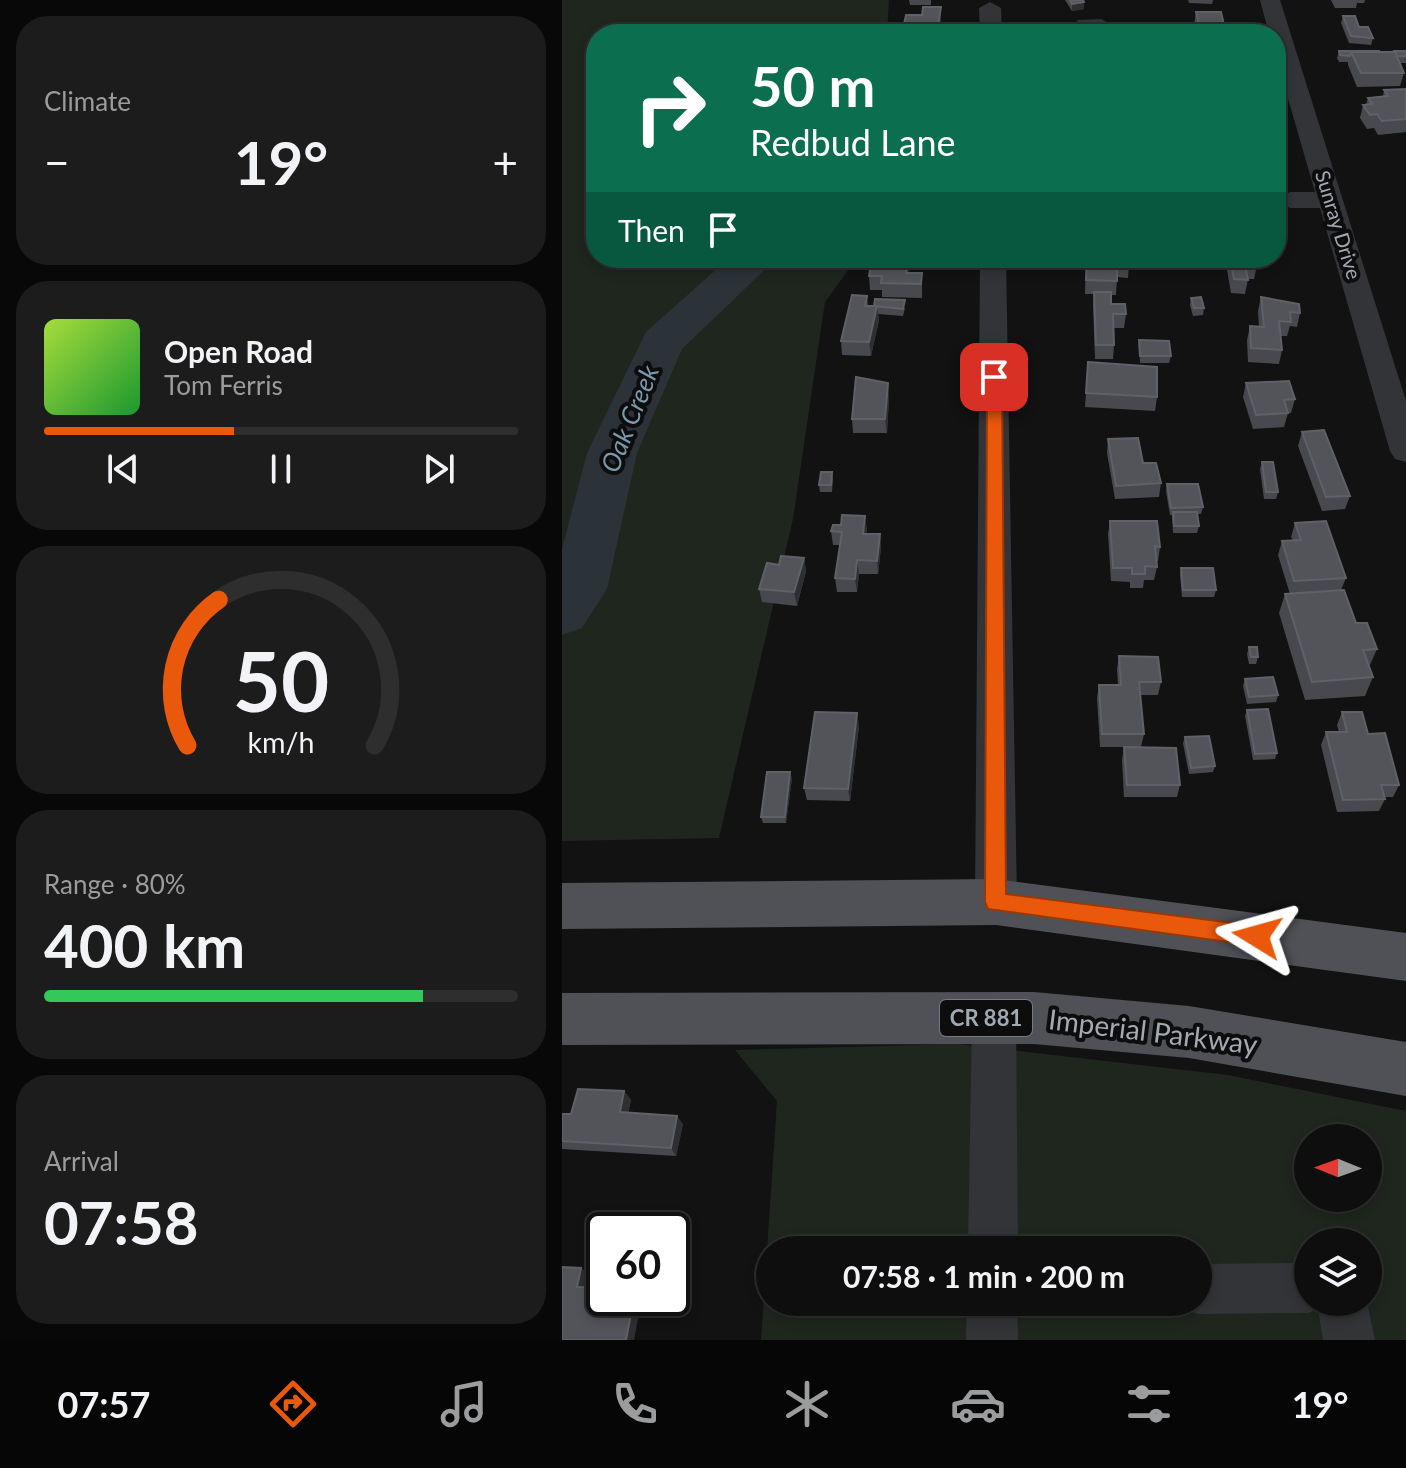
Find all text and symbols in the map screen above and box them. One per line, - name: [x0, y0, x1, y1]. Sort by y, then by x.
- text: 50 m: [750, 52, 875, 119]
- icon: right: [618, 56, 722, 160]
- text: Climate: [44, 85, 131, 117]
- text: Redbud Lane: [750, 120, 956, 164]
- text: 19°: [234, 126, 328, 198]
- text: −: [44, 136, 70, 188]
- text: +: [492, 136, 518, 188]
- street label: Sunray Drive: [1311, 167, 1367, 282]
- icon: arrive: [701, 208, 745, 252]
- text: Then: [618, 212, 685, 248]
- text: Open Road: [164, 333, 313, 369]
- pin: [960, 343, 1028, 411]
- icon: arrive: [972, 355, 1016, 399]
- water label: Oak Creek: [593, 360, 665, 477]
- text: Tom Ferris: [164, 369, 283, 401]
- icon: previous: [101, 447, 145, 491]
- icon: pause: [259, 447, 303, 491]
- icon: next: [417, 447, 461, 491]
- text: 50: [233, 630, 329, 730]
- text: km/h: [248, 725, 314, 759]
- text: Range · 80%: [44, 868, 186, 900]
- position arrow: [1215, 894, 1299, 978]
- text: 400 km: [44, 909, 245, 981]
- road number: CR 881: [940, 1000, 1032, 1036]
- street label: Imperial Parkway: [1047, 1001, 1260, 1061]
- north arrow: [1294, 1124, 1382, 1212]
- map controls: [1294, 1124, 1382, 1316]
- text: Arrival: [44, 1145, 119, 1177]
- text: 07:58: [44, 1186, 199, 1258]
- speed limit sign: 60: [586, 1212, 690, 1316]
- button: layers: [1294, 1228, 1382, 1316]
- text: 07:58 · 1 min · 200 m: [843, 1258, 1125, 1294]
- icon: directions: [265, 1376, 321, 1432]
- icon: music: [436, 1376, 492, 1432]
- icon: phone: [607, 1376, 663, 1432]
- icon: climate: [779, 1376, 835, 1432]
- icon: car: [950, 1376, 1006, 1432]
- icon: filters: [1121, 1376, 1177, 1432]
- text: 07:57: [58, 1382, 150, 1426]
- text: 19°: [1292, 1382, 1348, 1426]

